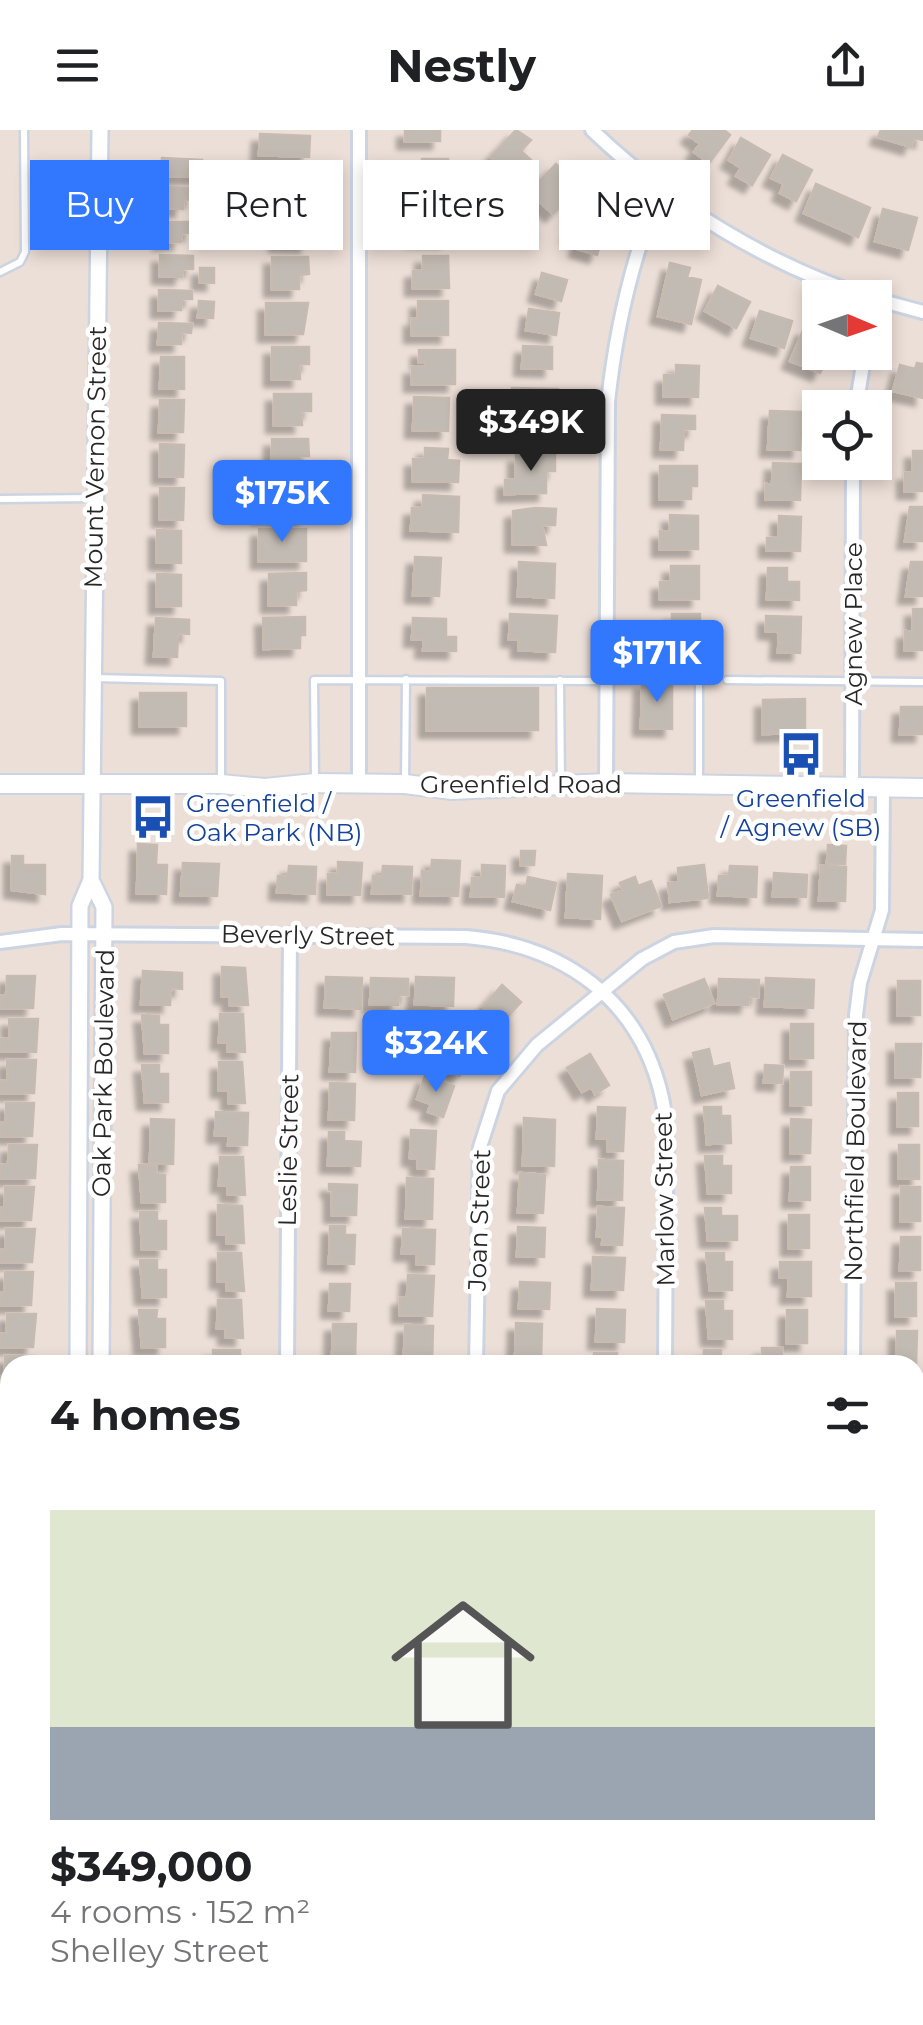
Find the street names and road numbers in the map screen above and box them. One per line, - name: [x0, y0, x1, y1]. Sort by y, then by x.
- street label: Mount Vernon Street: [78, 325, 112, 589]
- street label: Agnew Place: [838, 542, 868, 706]
- street label: Greenfield Road: [420, 769, 622, 799]
- street label: Beverly Street: [221, 918, 395, 952]
- street label: Oak Park Boulevard: [86, 949, 120, 1197]
- street label: Northfield Boulevard: [838, 1020, 872, 1282]
- street label: Leslie Street: [272, 1073, 304, 1227]
- street label: Marlow Street: [647, 1111, 681, 1287]
- street label: Joan Street: [461, 1149, 496, 1292]

